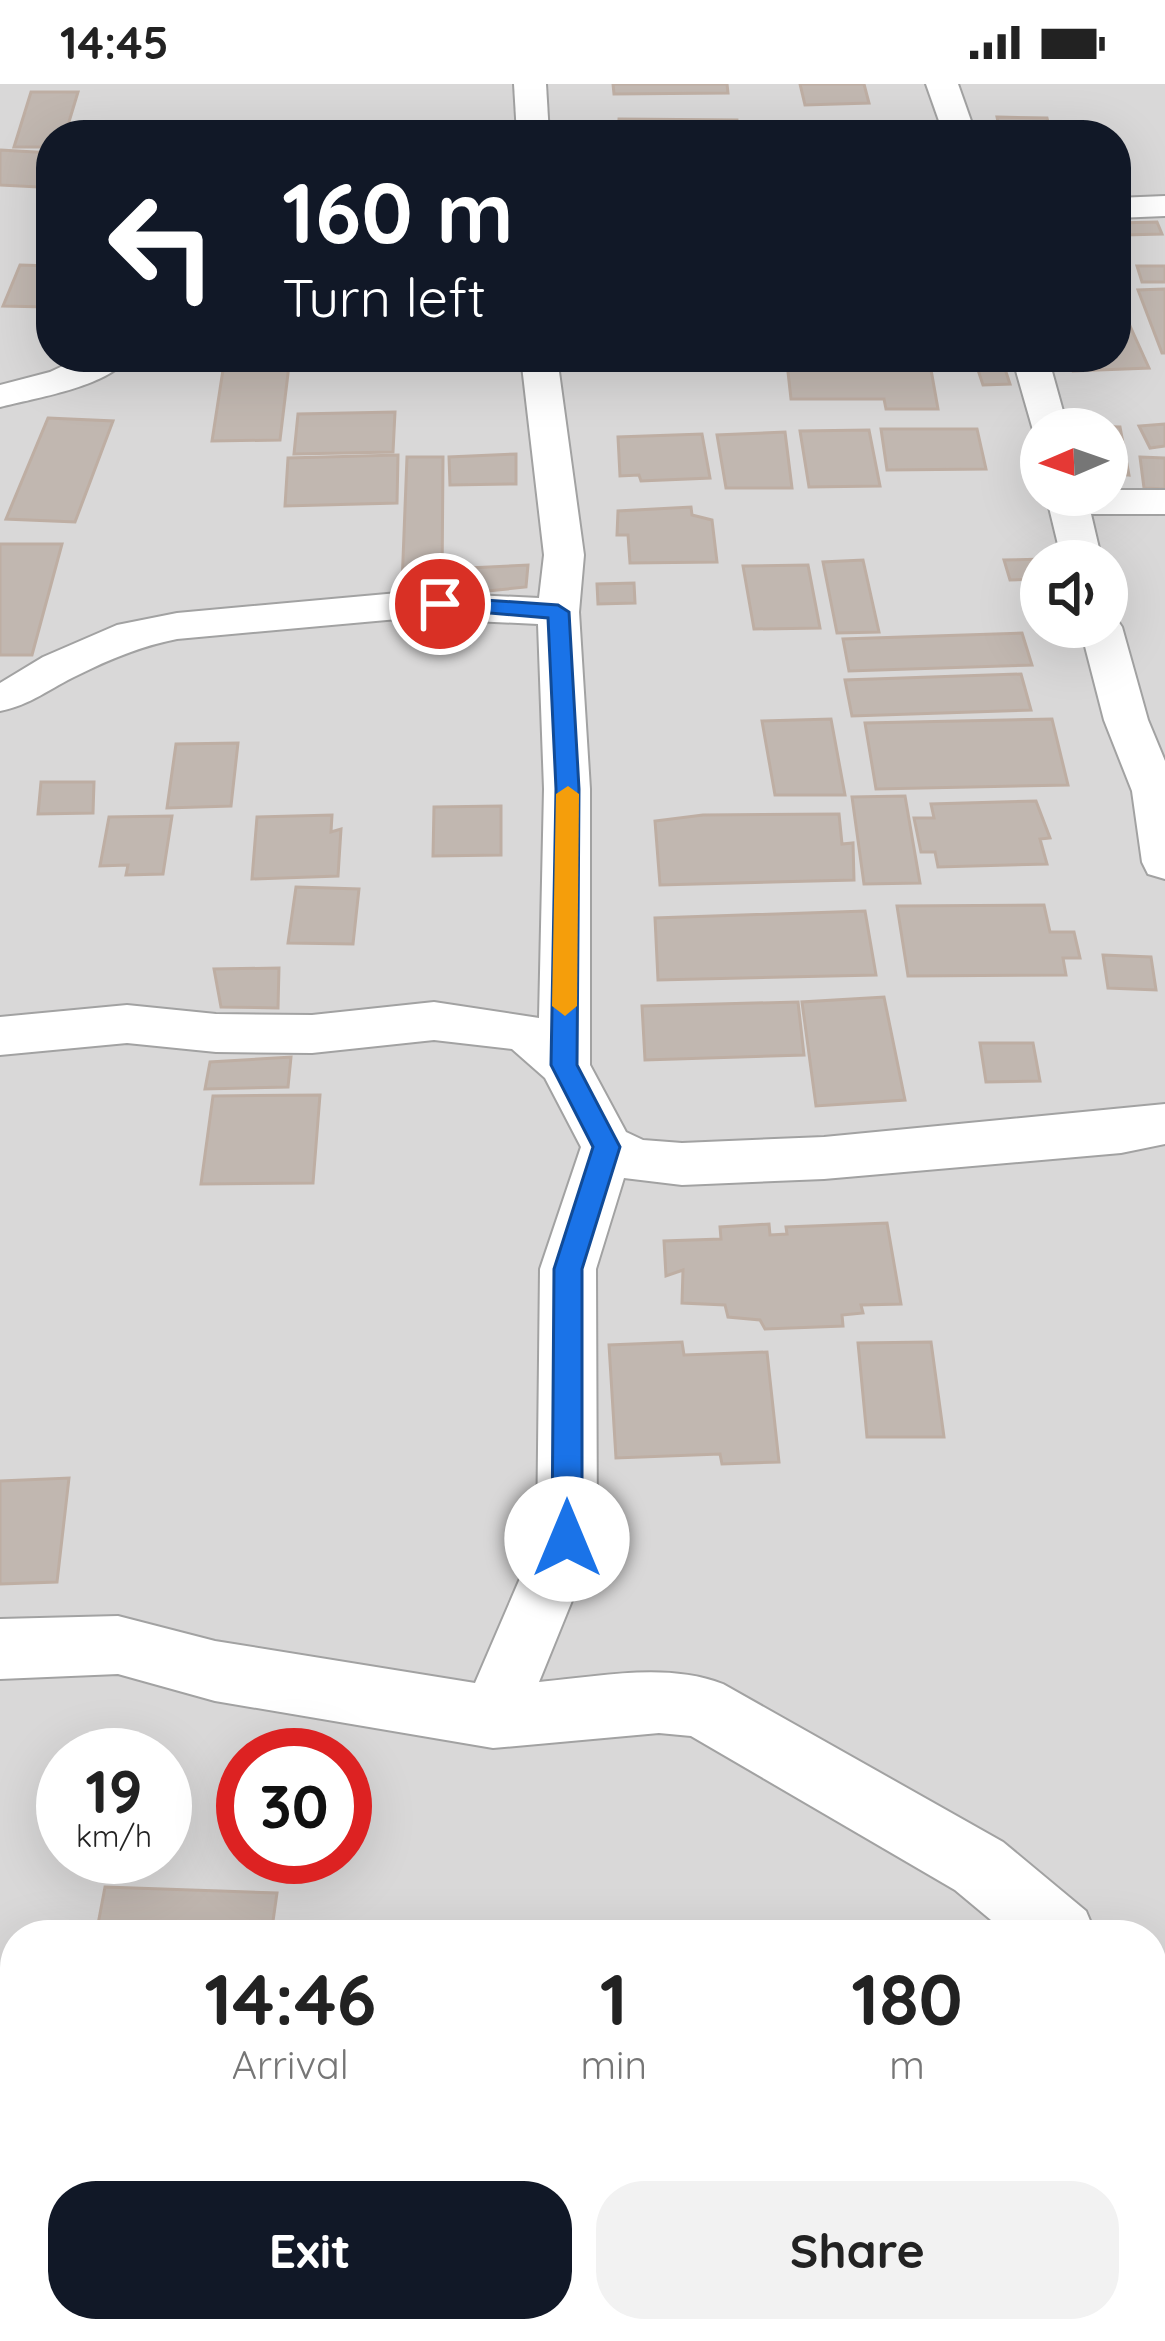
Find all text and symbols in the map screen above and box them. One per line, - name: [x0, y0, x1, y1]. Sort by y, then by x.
- text: 14:45: [60, 14, 169, 70]
- text: 160 m: [282, 159, 514, 264]
- icon: left: [84, 168, 240, 324]
- text: Turn left: [282, 263, 486, 331]
- north arrow: [1020, 408, 1128, 516]
- map controls: [1020, 408, 1128, 648]
- button: sound: [1020, 540, 1128, 648]
- pin: [389, 553, 491, 655]
- icon: arrive: [407, 571, 473, 637]
- position arrow: [504, 1476, 630, 1602]
- speed limit sign: 30: [216, 1728, 372, 1884]
- text: 19: [85, 1753, 143, 1828]
- text: km/h: [76, 1817, 152, 1855]
- text: 14:46: [204, 1953, 376, 2043]
- text: 1: [600, 1953, 628, 2043]
- text: 180: [851, 1953, 963, 2043]
- text: Arrival: [232, 2040, 349, 2089]
- text: min: [581, 2040, 647, 2089]
- text: m: [889, 2040, 925, 2089]
- button: Exit: [48, 2181, 572, 2319]
- button: Share: [596, 2181, 1119, 2319]

